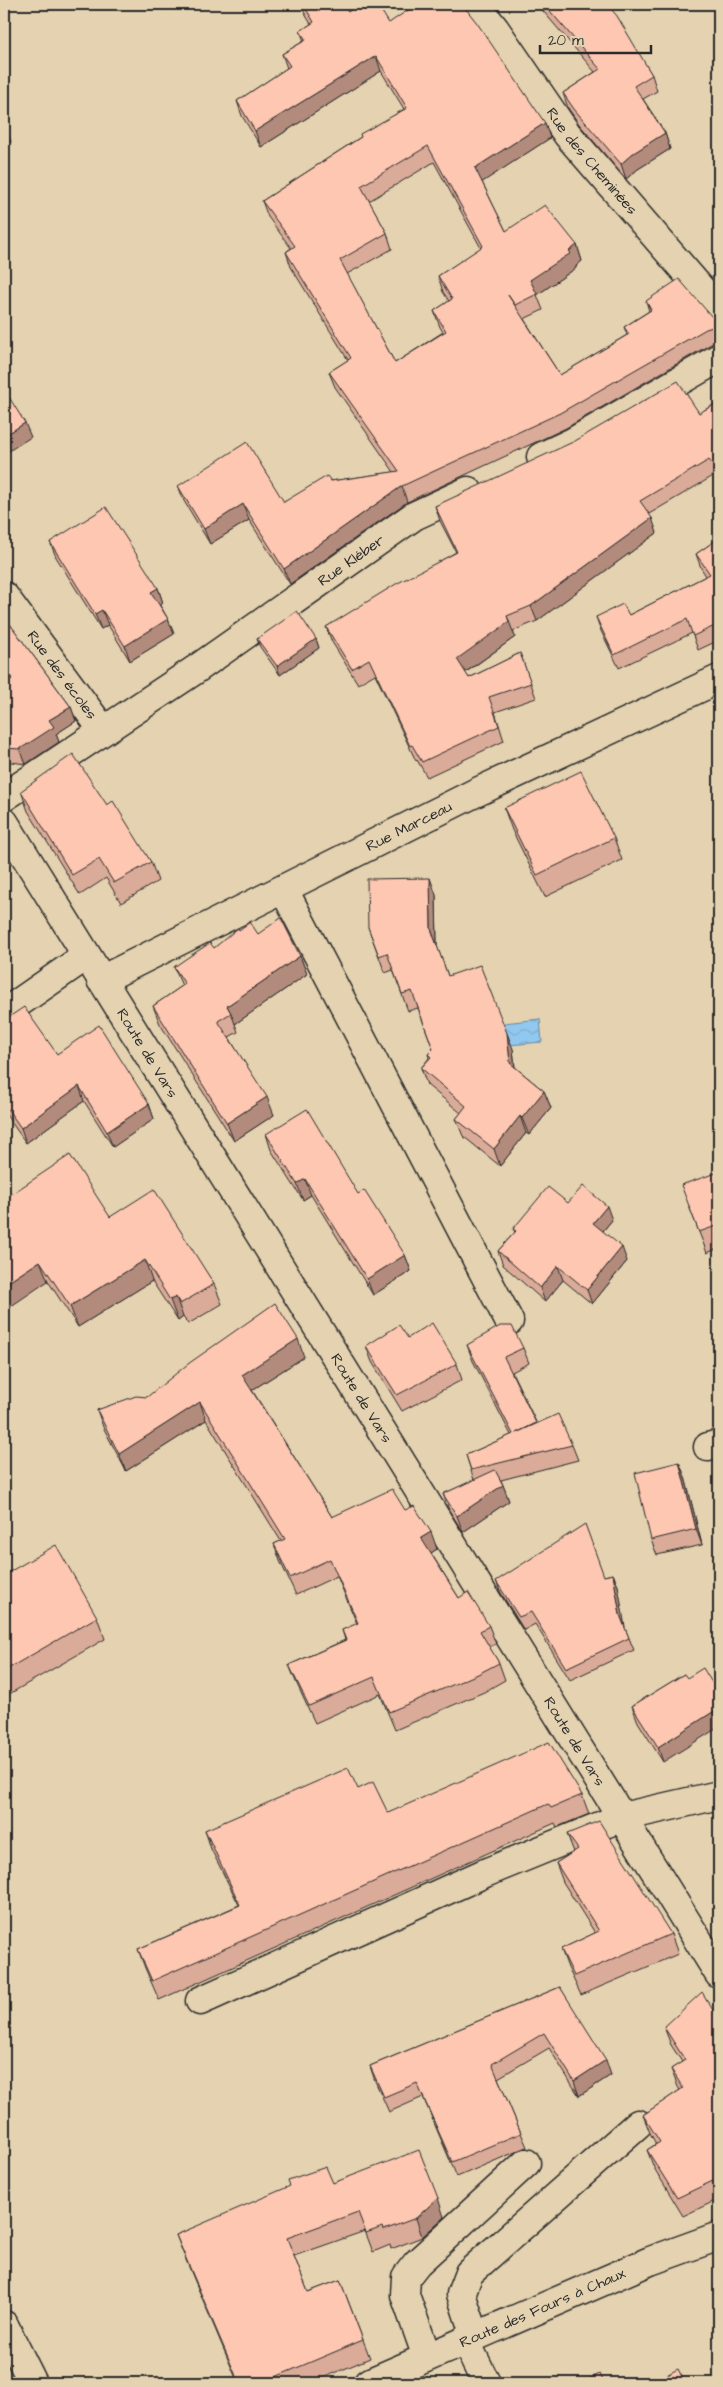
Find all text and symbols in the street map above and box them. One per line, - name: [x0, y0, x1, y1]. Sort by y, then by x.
- scale bar: [540, 22, 652, 54]
- text: 20 m: [548, 30, 584, 51]
- street label: Rue des Cheminées: [541, 103, 643, 219]
- street label: Rue Kléber: [313, 530, 388, 591]
- street label: Rue des écoles: [22, 626, 102, 724]
- street label: Rue Marceau: [362, 796, 456, 857]
- street label: Route de Vars: [112, 1004, 183, 1102]
- street label: Route de Vars: [326, 1349, 398, 1447]
- street label: Route de Vars: [539, 1693, 611, 1790]
- street label: Route des Fours à Chaux: [456, 2262, 629, 2353]

